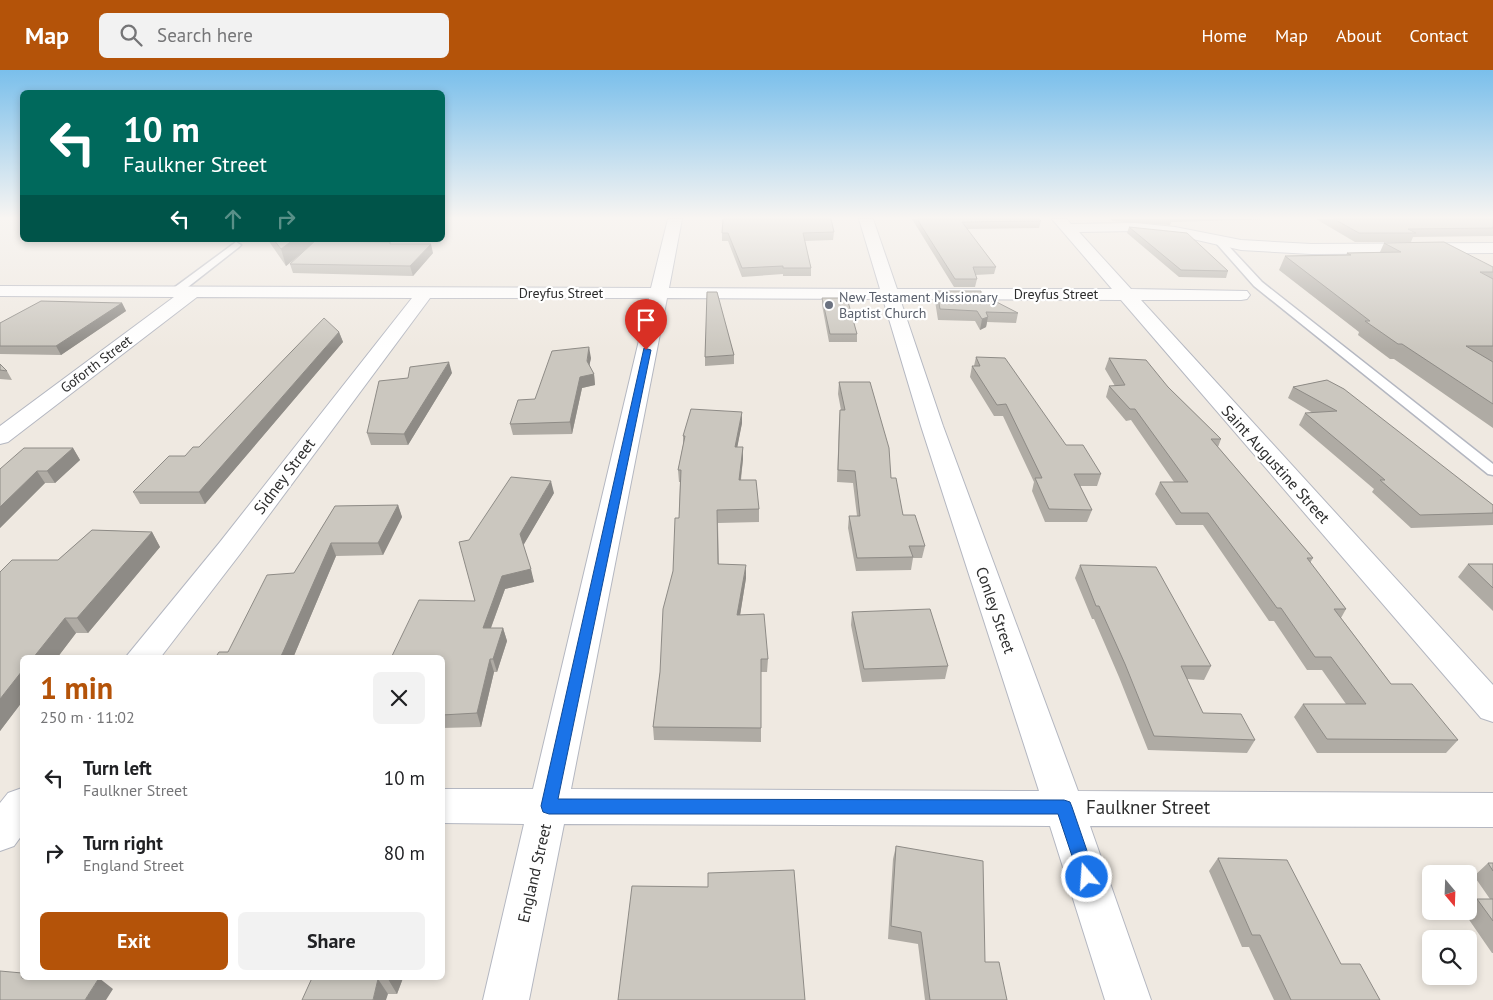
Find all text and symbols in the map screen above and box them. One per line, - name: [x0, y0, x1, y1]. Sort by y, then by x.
- search box: [99, 13, 449, 58]
- text: Map: [25, 20, 69, 51]
- icon: search: [117, 21, 145, 49]
- text: Search here: [157, 23, 253, 47]
- text: Home: [1201, 24, 1247, 47]
- text: Map: [1275, 24, 1308, 47]
- text: About: [1336, 24, 1382, 47]
- text: Contact: [1410, 24, 1468, 47]
- text: 10 m: [123, 106, 200, 152]
- icon: left: [40, 110, 105, 175]
- text: Faulkner Street: [123, 150, 267, 178]
- icon: left: [166, 205, 194, 233]
- icon: ahead: [219, 205, 247, 233]
- icon: right: [272, 205, 300, 233]
- street label: Dreyfus Street: [519, 284, 604, 302]
- street label: Dreyfus Street: [1014, 285, 1099, 303]
- place label: New Testament Missionary Baptist Church: [839, 288, 998, 322]
- pin: [625, 299, 667, 350]
- marker: New Testament Missionary Baptist Church: [823, 299, 835, 311]
- icon: arrive: [632, 306, 660, 334]
- street label: Goforth Street: [57, 331, 135, 397]
- street label: Saint Augustine Street: [1218, 401, 1335, 528]
- street label: Sidney Street: [249, 434, 319, 518]
- street label: Conley Street: [972, 564, 1020, 657]
- text: 1 min: [40, 668, 113, 707]
- button: close: [373, 672, 425, 724]
- text: 250 m · 11:02: [40, 707, 135, 727]
- text: Turn left: [83, 756, 152, 780]
- icon: left: [40, 764, 68, 792]
- text: 10 m: [384, 766, 425, 790]
- text: Faulkner Street: [83, 780, 188, 800]
- street label: Faulkner Street: [1086, 795, 1211, 819]
- street label: England Street: [513, 821, 555, 924]
- text: Turn right: [83, 831, 163, 855]
- icon: right: [40, 839, 68, 867]
- text: 80 m: [384, 841, 425, 865]
- position arrow: [1060, 850, 1112, 902]
- text: England Street: [83, 855, 184, 875]
- north arrow: [1422, 865, 1478, 920]
- map controls: [1422, 865, 1477, 985]
- button: Exit: [40, 912, 228, 970]
- button: Share: [238, 912, 425, 970]
- button: search: [1422, 930, 1477, 985]

